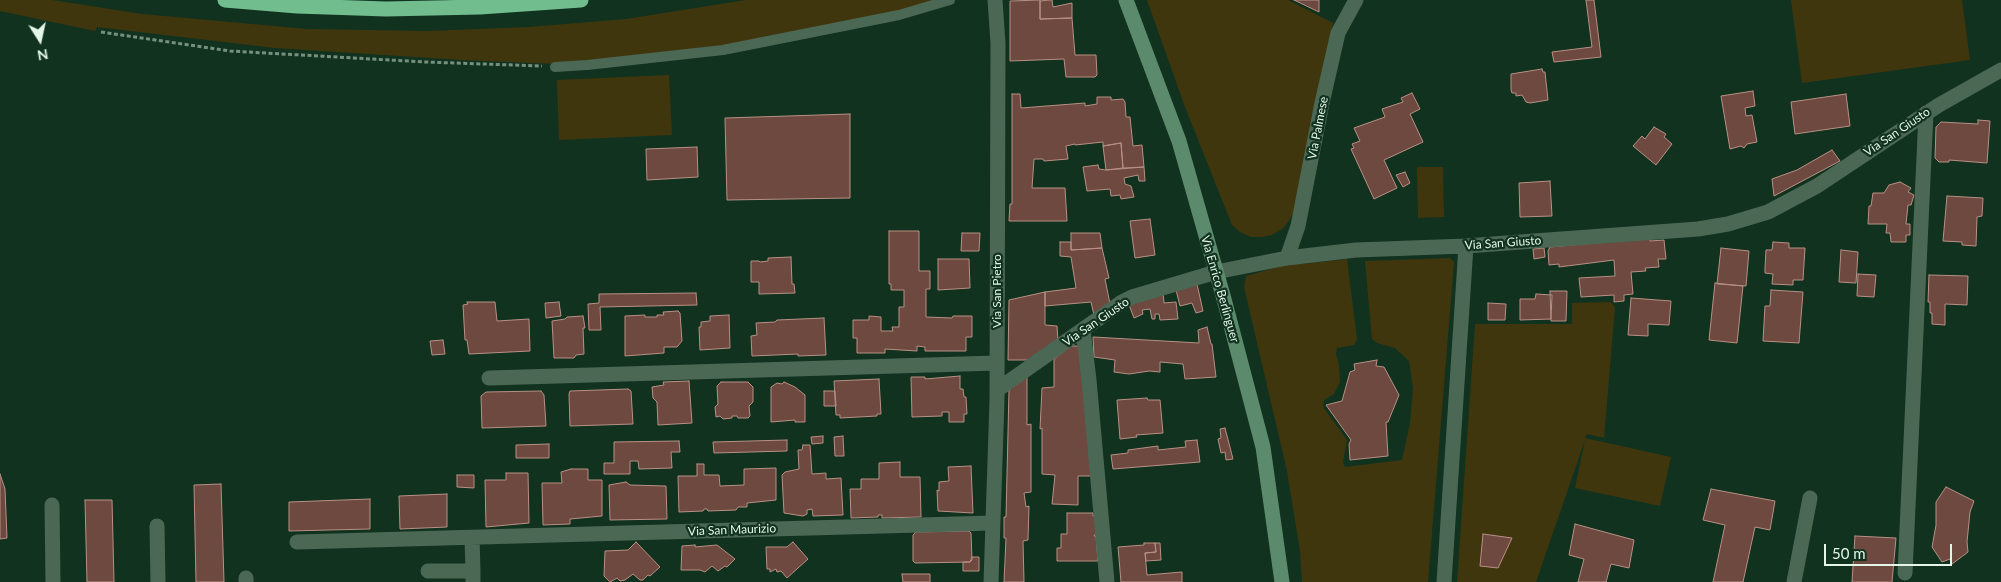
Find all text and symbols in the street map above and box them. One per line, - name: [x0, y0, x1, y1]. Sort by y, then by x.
- north arrow: [15, 15, 65, 65]
- text: N: [36, 46, 49, 65]
- street label: Via Palmese: [1305, 95, 1331, 161]
- street label: Via San Giusto: [1861, 105, 1933, 159]
- street label: Via San Giusto: [1464, 233, 1542, 253]
- street label: Via Enrico Berlinguer: [1198, 234, 1242, 344]
- street label: Via San Pietro: [990, 254, 1004, 328]
- street label: Via San Giusto: [1060, 295, 1132, 349]
- street label: Via San Maurizio: [688, 521, 776, 539]
- scale bar: [1826, 534, 1954, 566]
- text: 50 m: [1832, 544, 1866, 562]

